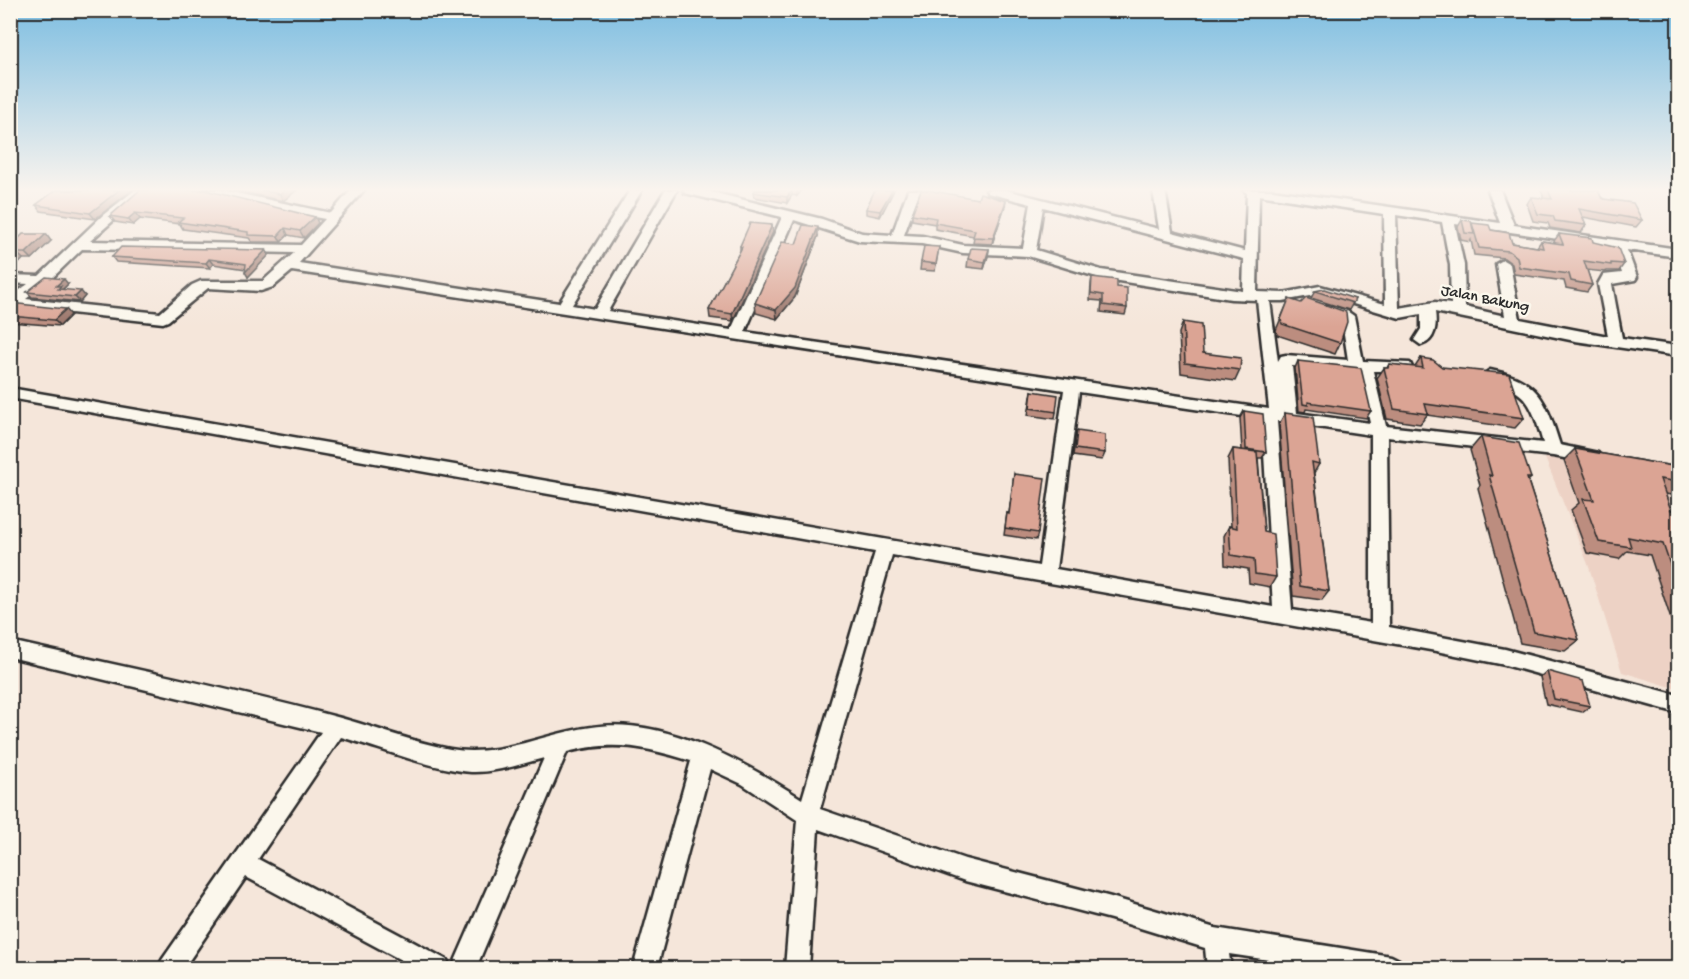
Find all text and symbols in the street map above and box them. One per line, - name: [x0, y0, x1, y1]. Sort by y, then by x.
- street label: Jalan Bakung: [1439, 282, 1531, 318]

